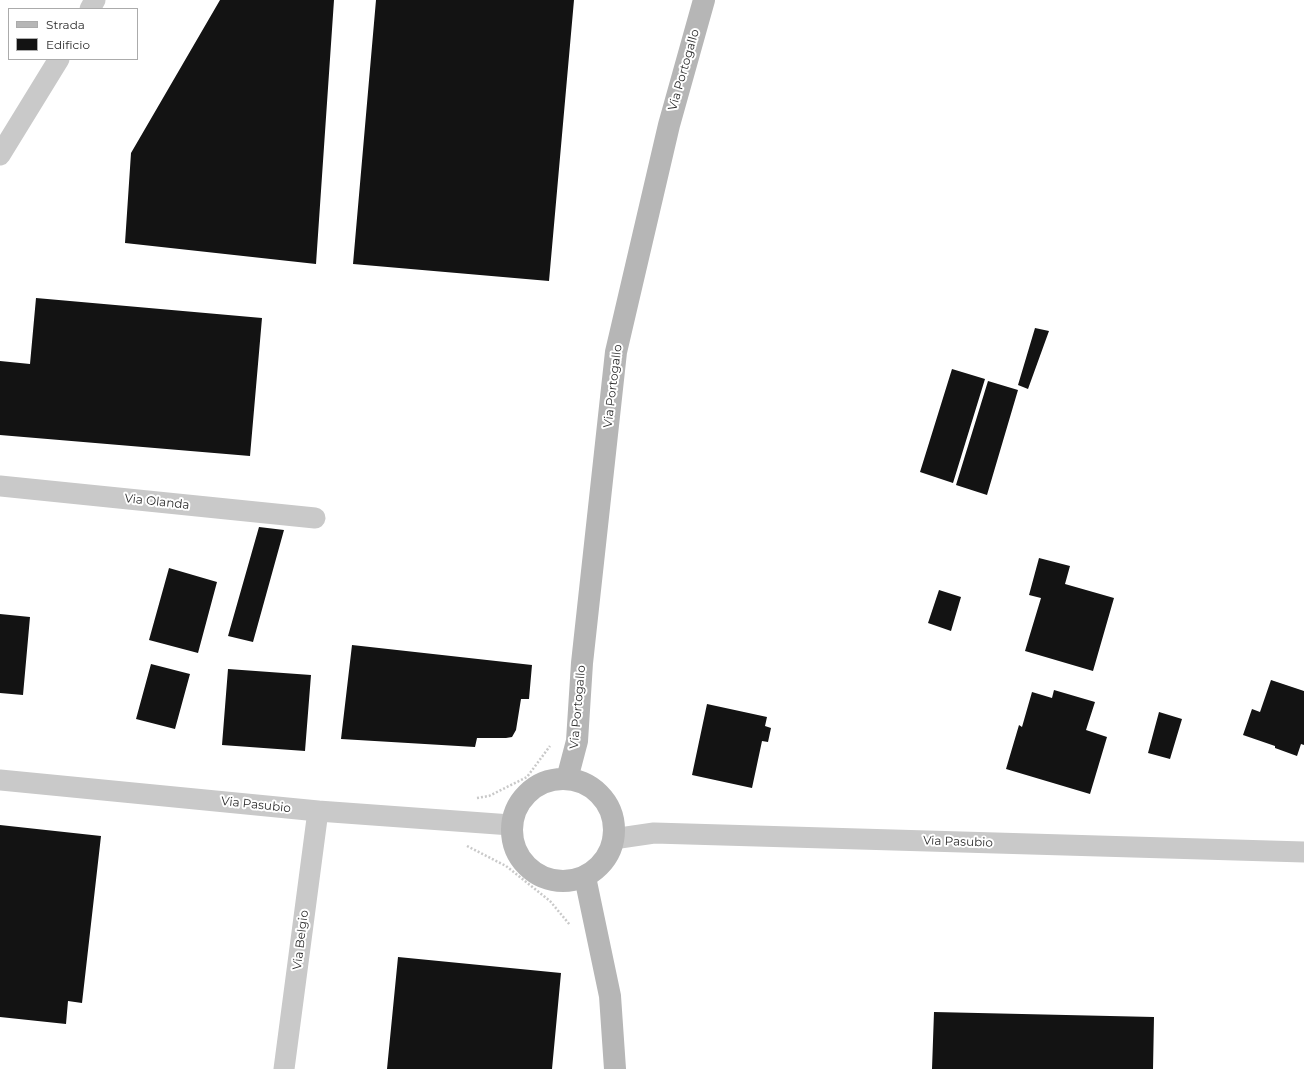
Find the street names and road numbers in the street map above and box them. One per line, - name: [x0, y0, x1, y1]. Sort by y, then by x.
- street label: Via Portogallo: [665, 28, 703, 112]
- street label: Via Portogallo: [601, 343, 625, 429]
- street label: Via Olanda: [124, 491, 190, 513]
- street label: Via Portogallo: [567, 665, 589, 749]
- street label: Via Pasubio: [220, 794, 292, 816]
- street label: Via Pasubio: [923, 834, 993, 850]
- street label: Via Belgio: [290, 909, 312, 971]

